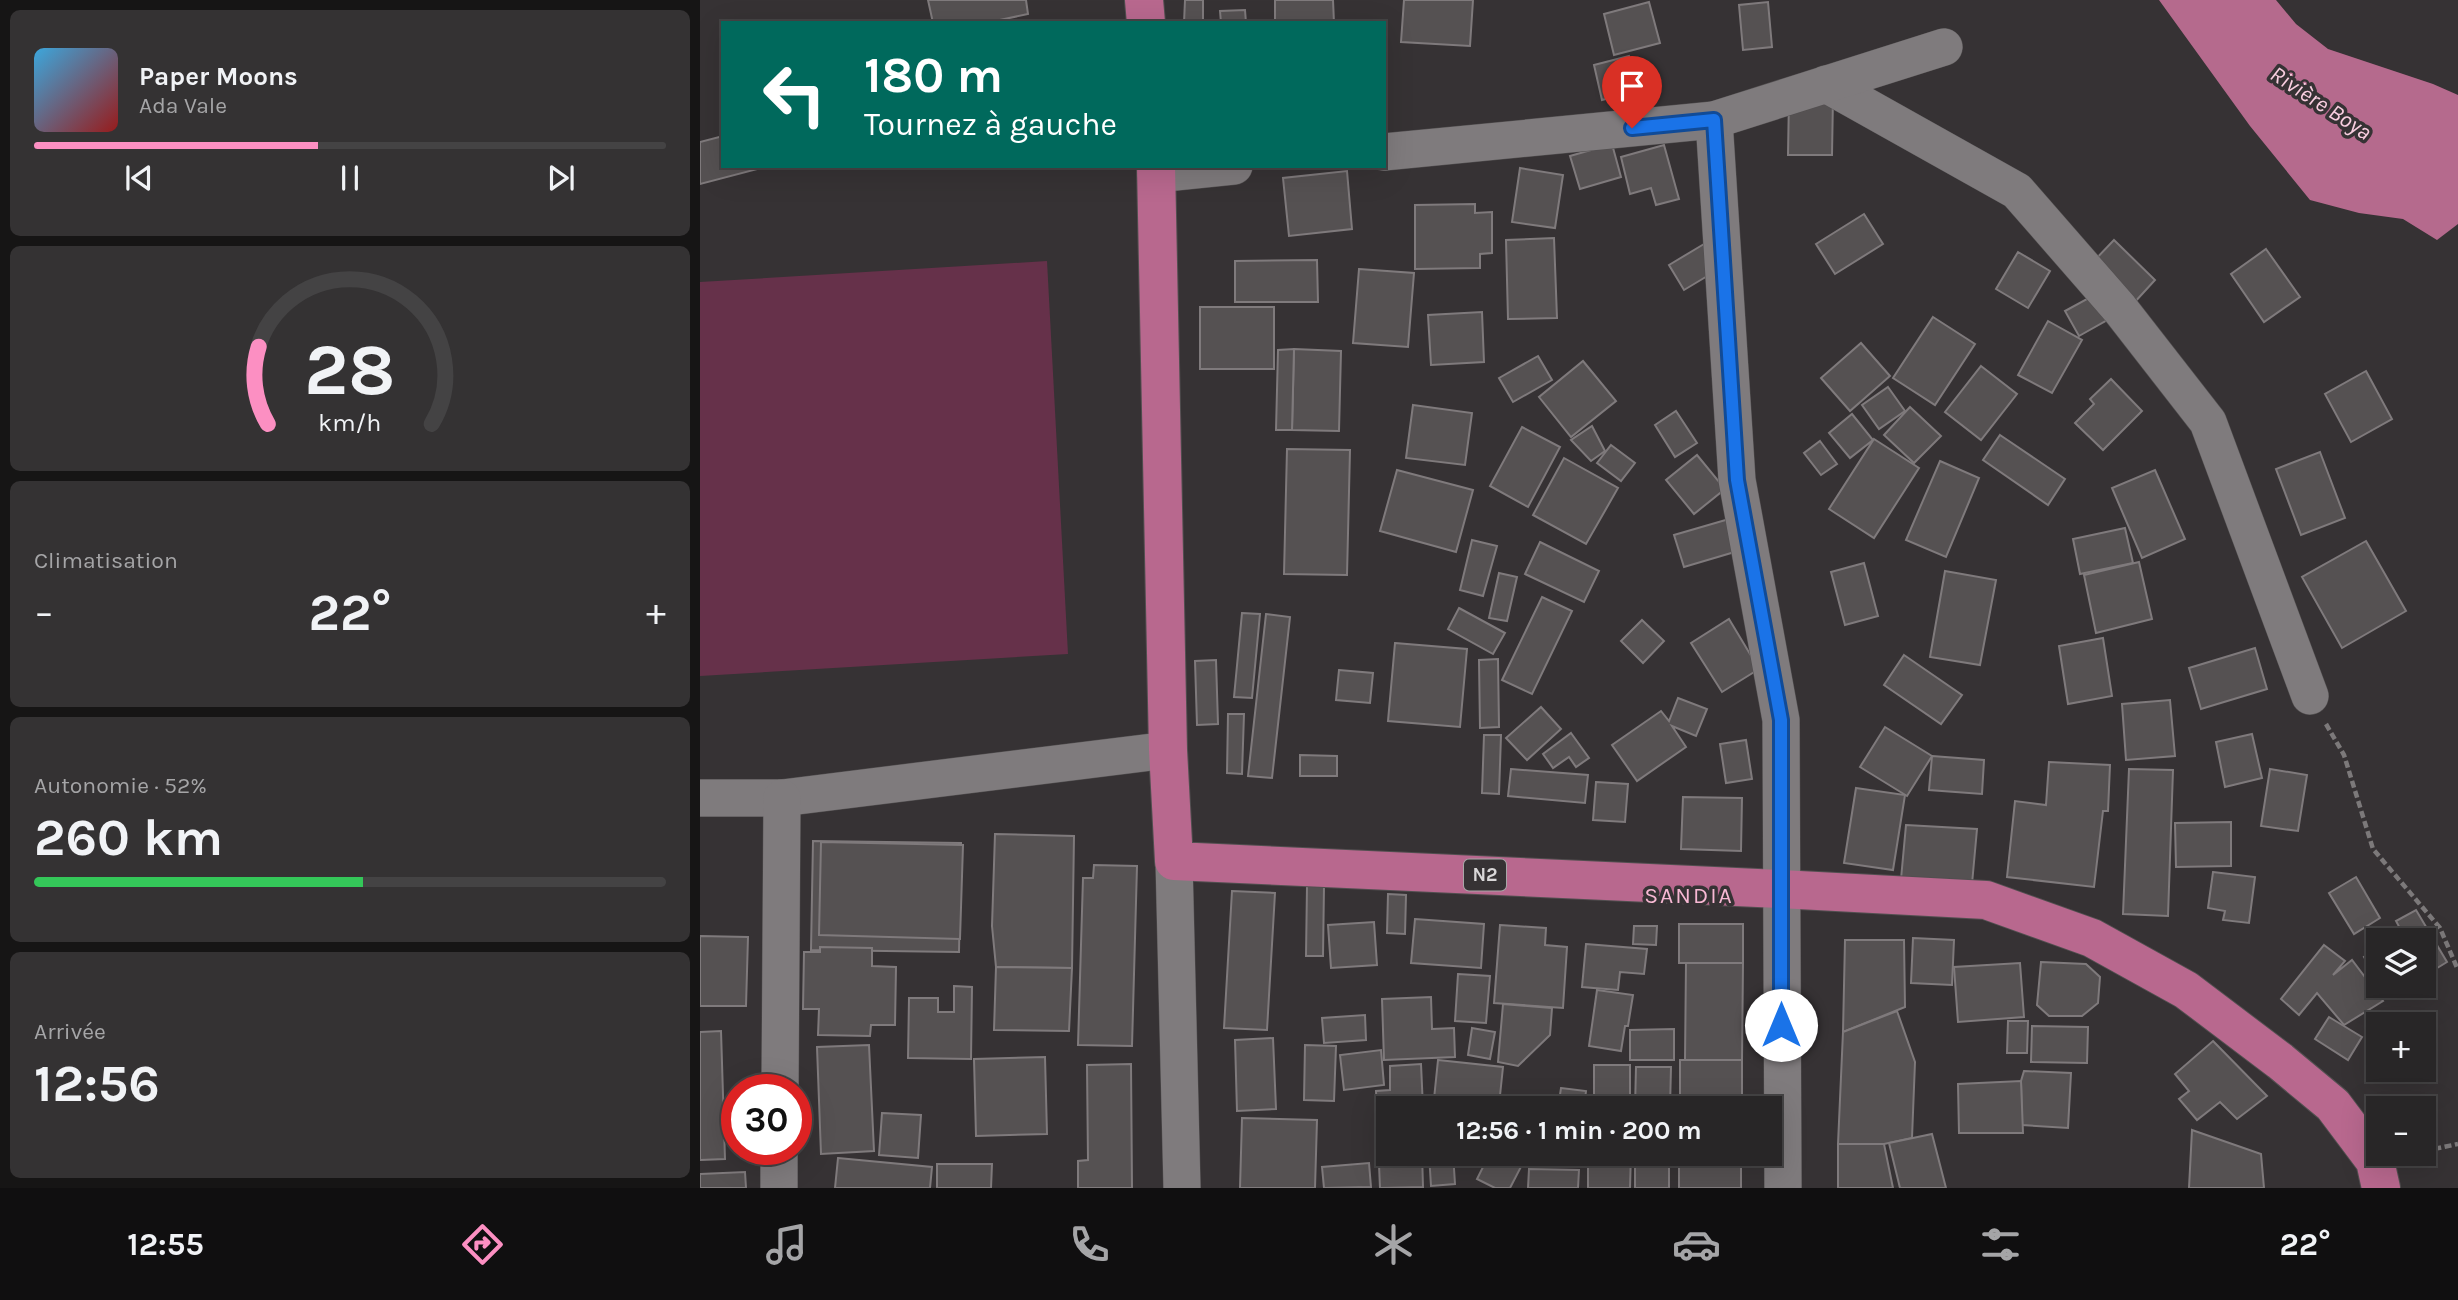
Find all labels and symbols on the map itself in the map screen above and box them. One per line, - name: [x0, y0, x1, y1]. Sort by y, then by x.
- pin: [1602, 56, 1662, 128]
- water label: Rivière Boya: [2265, 60, 2377, 146]
- road number: N2: [1464, 860, 1506, 890]
- district label: SANDIA: [1644, 882, 1734, 909]
- position arrow: [1744, 988, 1818, 1062]
- speed limit sign: 30: [721, 1074, 812, 1165]

